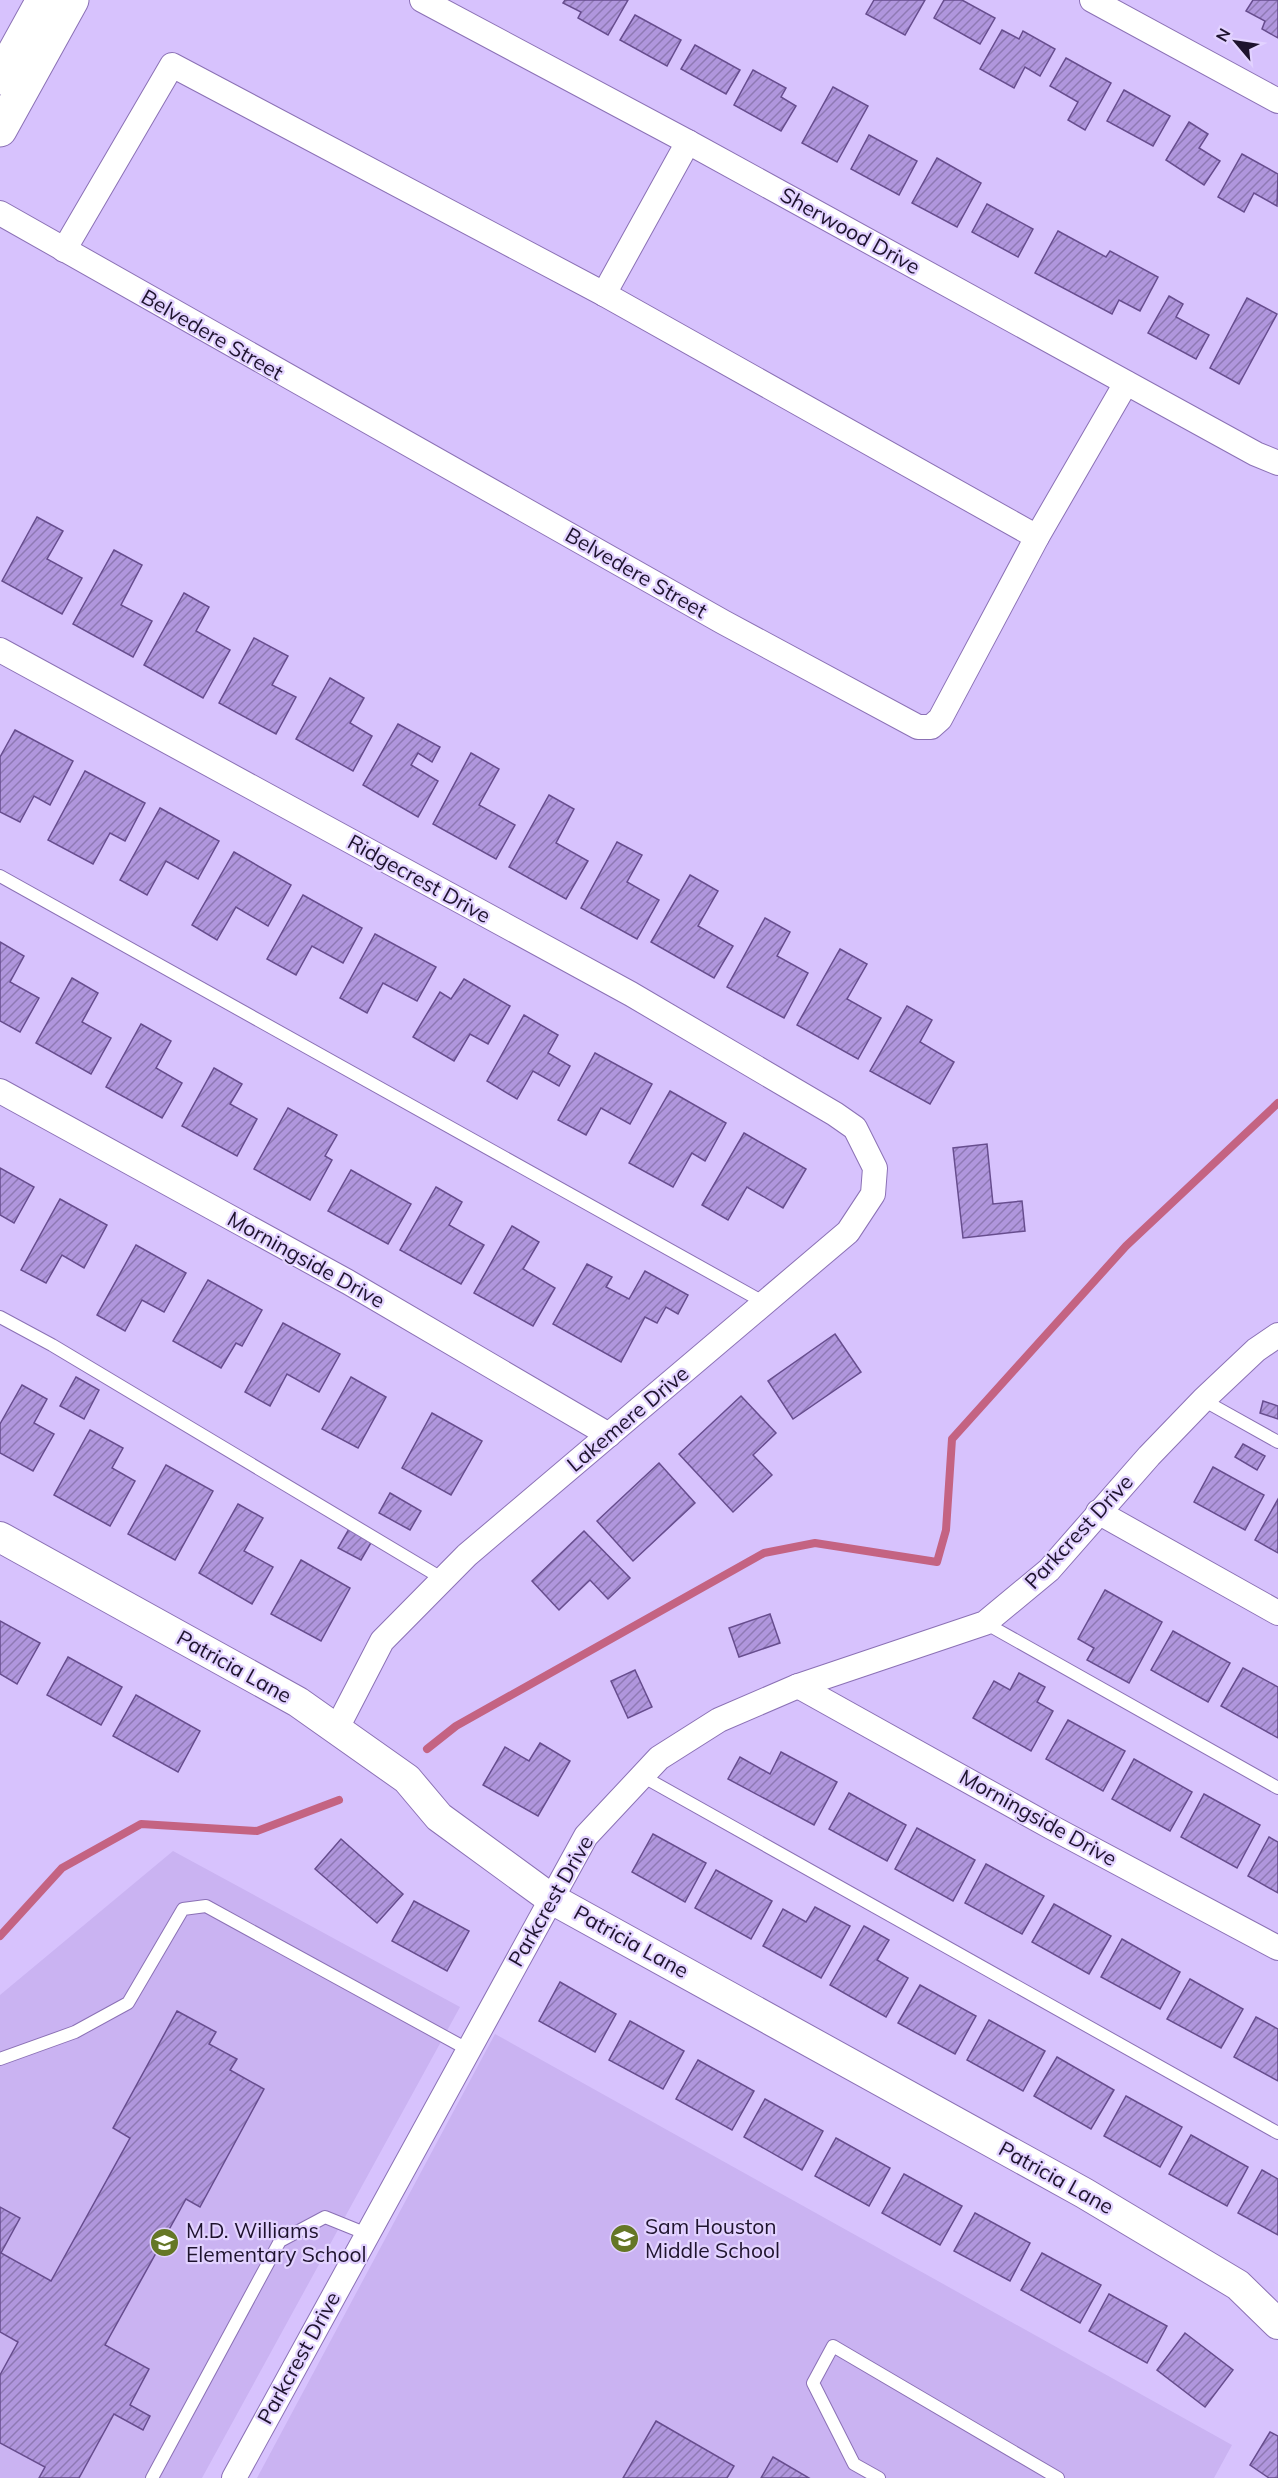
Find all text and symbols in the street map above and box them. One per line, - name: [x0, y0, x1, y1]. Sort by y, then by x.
- north arrow: [1206, 12, 1266, 72]
- text: N: [1211, 25, 1235, 45]
- street label: Sherwood Drive: [776, 181, 925, 279]
- street label: Belvedere Street: [137, 283, 288, 385]
- street label: Belvedere Street: [561, 521, 712, 623]
- street label: Ridgecrest Drive: [343, 828, 495, 928]
- street label: Morningside Drive: [223, 1205, 390, 1313]
- street label: Lakemere Drive: [561, 1360, 694, 1477]
- street label: Parkcrest Drive: [1019, 1469, 1138, 1594]
- street label: Patricia Lane: [173, 1624, 296, 1708]
- street label: Morningside Drive: [955, 1763, 1122, 1871]
- street label: Parkcrest Drive: [502, 1830, 598, 1971]
- street label: Patricia Lane: [570, 1899, 693, 1983]
- street label: Patricia Lane: [995, 2135, 1118, 2219]
- place label: Sam Houston Middle School: [645, 2213, 780, 2263]
- place label: M.D. Williams Elementary School: [186, 2217, 367, 2267]
- school or university icon: Sam Houston Middle School: [608, 2223, 640, 2255]
- school or university icon: M.D. Williams Elementary School: [149, 2227, 181, 2259]
- street label: Parkcrest Drive: [251, 2287, 345, 2428]

